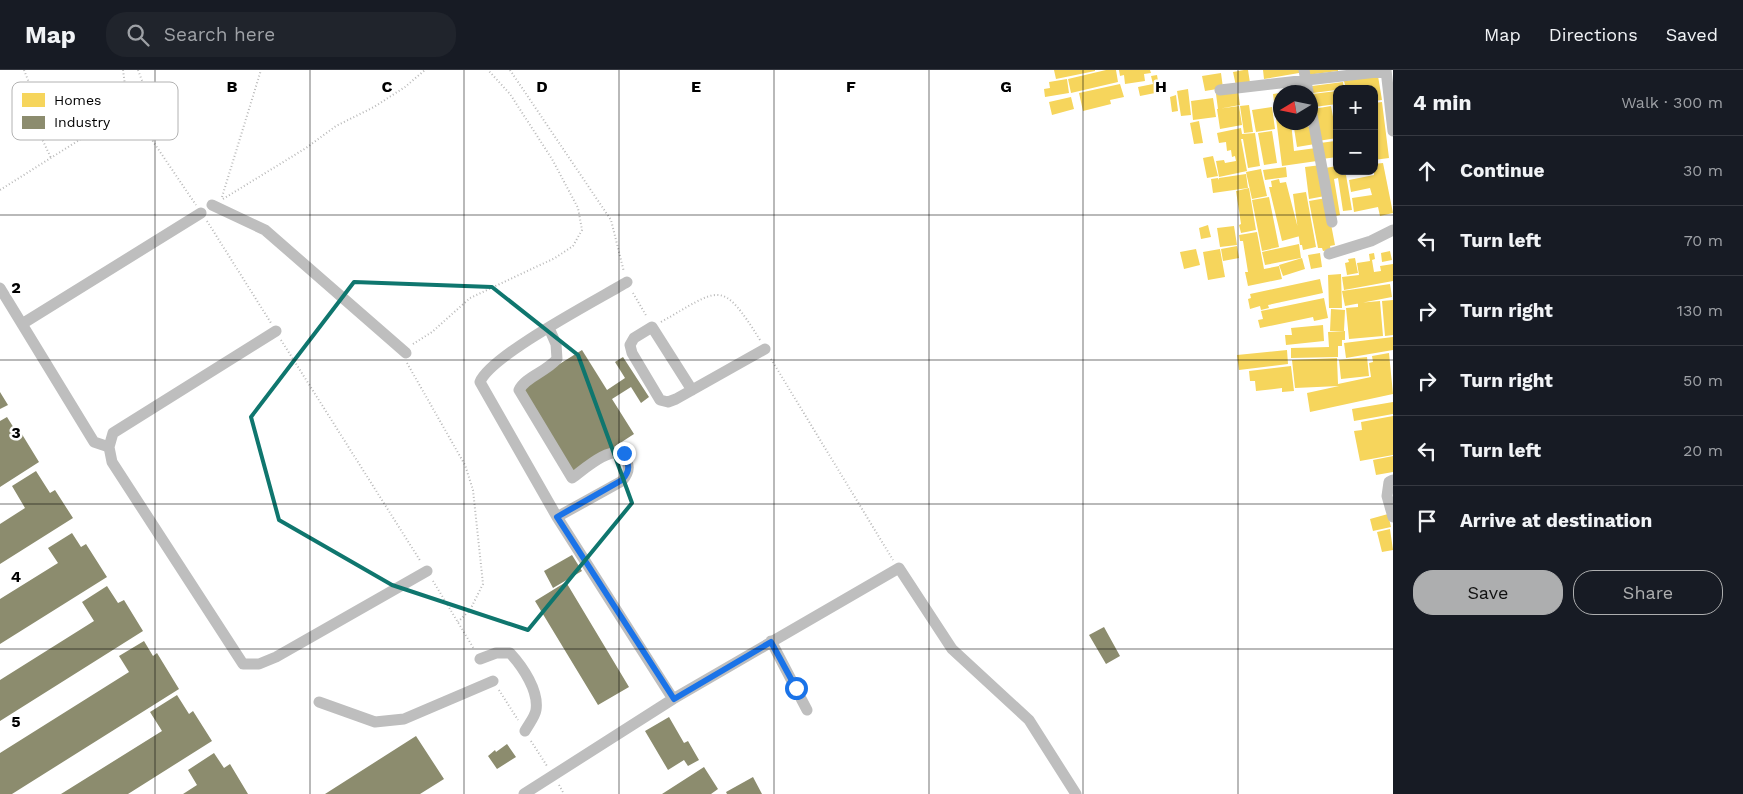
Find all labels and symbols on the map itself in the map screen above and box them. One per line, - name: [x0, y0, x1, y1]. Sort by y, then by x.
- text: B: [227, 77, 238, 96]
- text: C: [382, 77, 393, 96]
- text: D: [536, 77, 548, 96]
- text: E: [691, 77, 701, 96]
- text: F: [846, 77, 856, 96]
- text: G: [1000, 77, 1012, 96]
- text: H: [1155, 77, 1167, 96]
- legend: [12, 82, 178, 140]
- north arrow: [1273, 85, 1318, 130]
- text: Homes: [54, 92, 101, 108]
- text: Industry: [54, 114, 111, 130]
- text: 2: [11, 278, 21, 297]
- text: 3: [11, 423, 21, 442]
- route end: [613, 442, 636, 465]
- text: 4: [11, 567, 21, 586]
- route start: [785, 677, 808, 700]
- text: 5: [11, 712, 21, 731]

